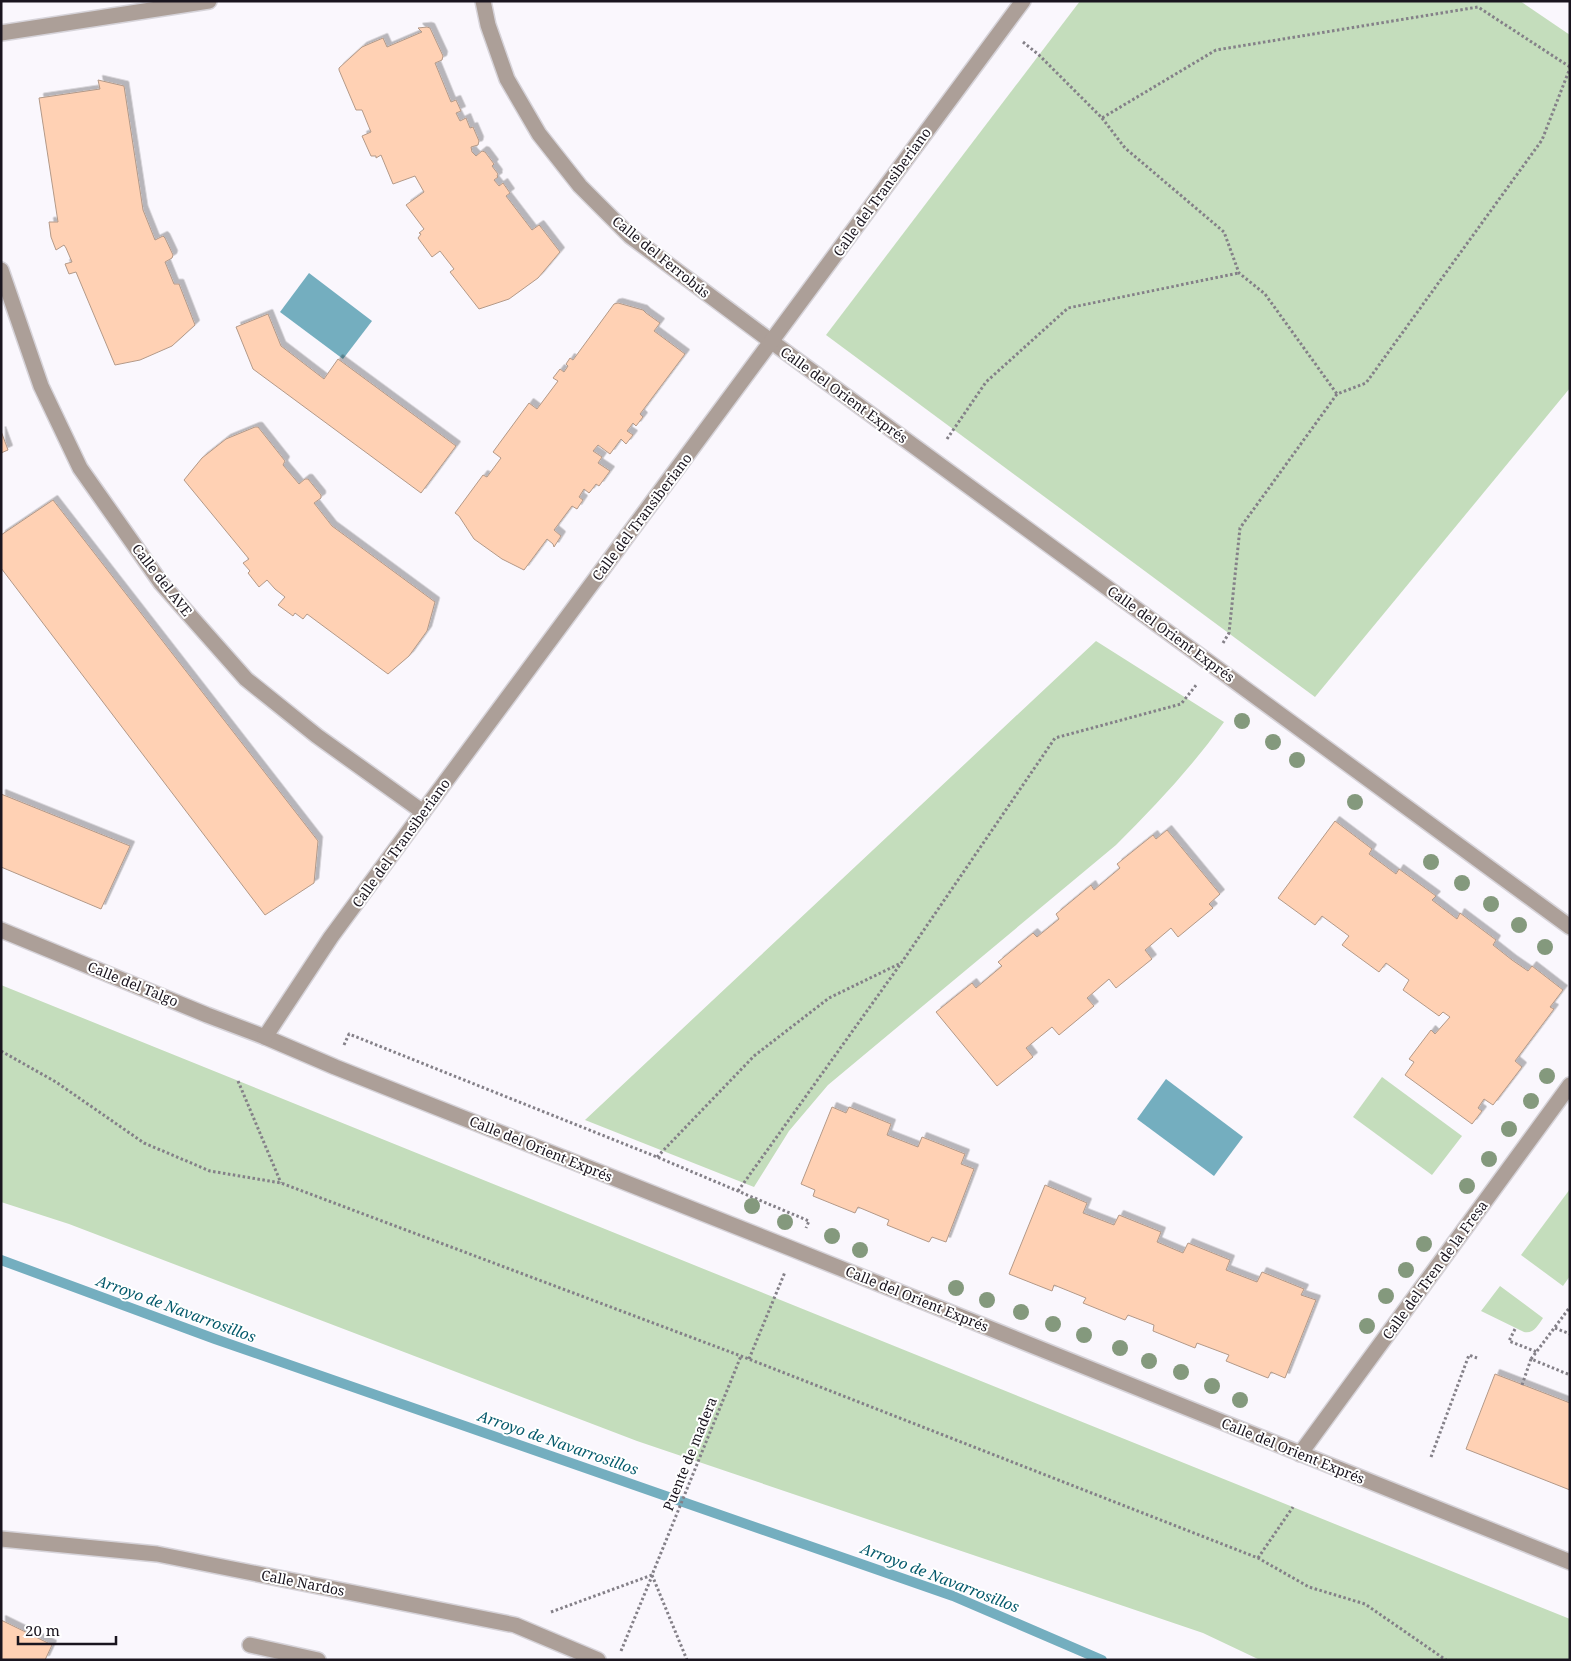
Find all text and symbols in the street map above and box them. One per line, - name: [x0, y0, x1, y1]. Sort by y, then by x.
- street label: Calle del Transiberiano: [828, 123, 935, 260]
- street label: Calle del Ferrobús: [608, 211, 714, 302]
- street label: Calle del Orient Exprés: [777, 342, 912, 447]
- street label: Calle del Transiberiano: [587, 449, 696, 584]
- street label: Calle del AVE: [128, 539, 197, 620]
- street label: Calle del Orient Exprés: [1104, 581, 1239, 686]
- street label: Calle del Transiberiano: [347, 774, 454, 911]
- street label: Calle del Talgo: [85, 957, 181, 1010]
- street label: Calle del Orient Exprés: [467, 1111, 616, 1186]
- street label: Calle del Tren de la Fresa: [1378, 1196, 1492, 1343]
- street label: Calle del Orient Exprés: [843, 1261, 992, 1336]
- water label: Arroyo de Navarrosillos: [93, 1270, 259, 1346]
- street label: Puente de madera: [658, 1394, 721, 1513]
- water label: Arroyo de Navarrosillos: [474, 1405, 641, 1479]
- street label: Calle del Orient Exprés: [1219, 1413, 1368, 1488]
- water label: Arroyo de Navarrosillos: [857, 1537, 1023, 1617]
- street label: Calle Nardos: [260, 1565, 346, 1600]
- scale bar: [18, 1614, 115, 1646]
- text: 20 m: [25, 1620, 60, 1640]

